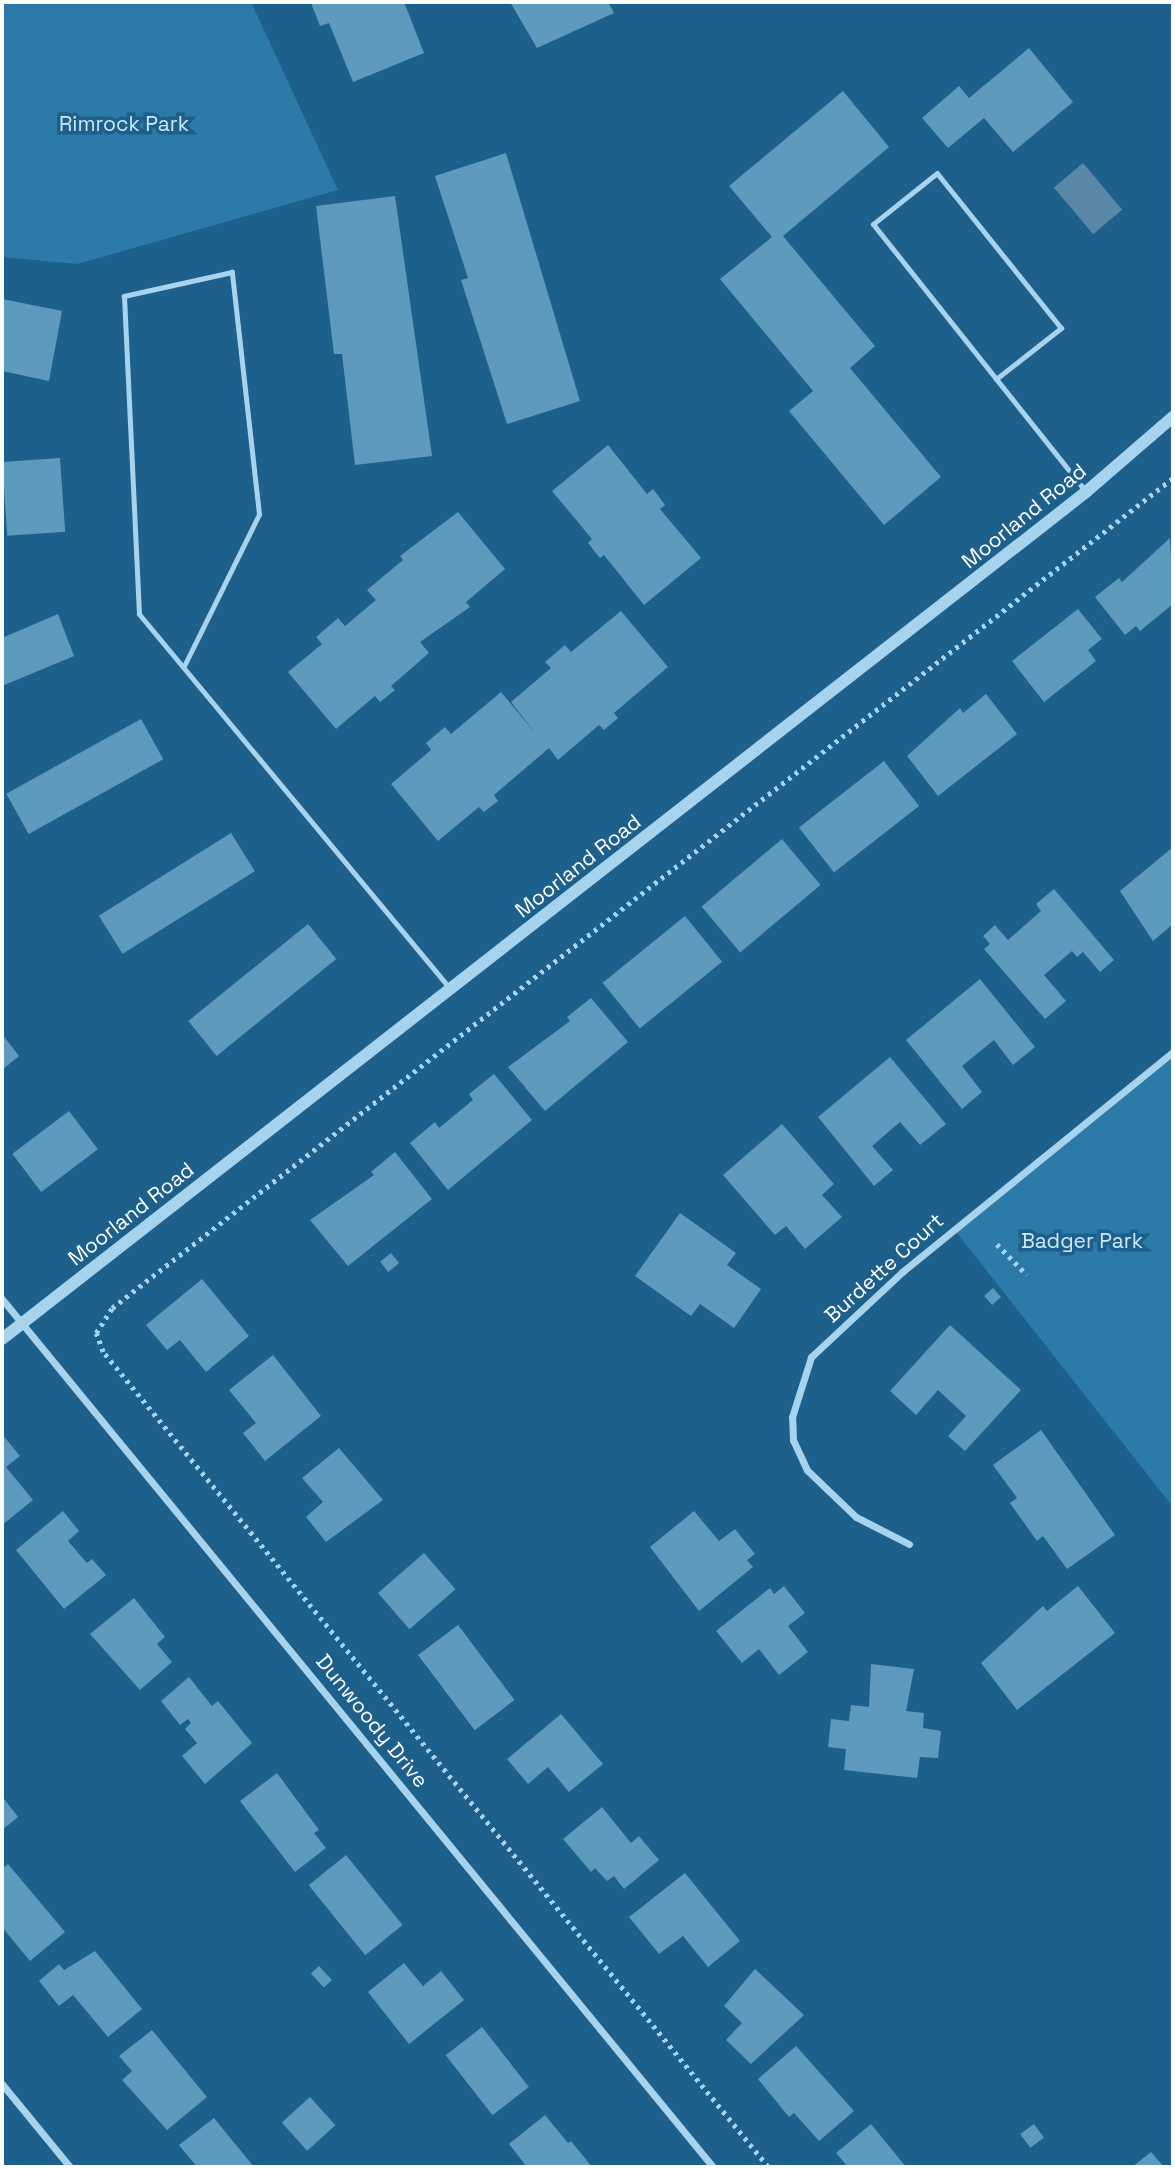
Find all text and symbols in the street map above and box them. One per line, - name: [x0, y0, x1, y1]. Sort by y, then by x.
- park label: Rimrock Park: [59, 111, 189, 137]
- street label: Moorland Road: [957, 458, 1091, 574]
- street label: Moorland Road: [510, 809, 646, 923]
- street label: Moorland Road: [63, 1157, 199, 1271]
- street label: Burdette Court: [819, 1208, 949, 1328]
- park label: Badger Park: [1021, 1228, 1143, 1254]
- street label: Dunwoody Drive: [311, 1649, 433, 1793]

